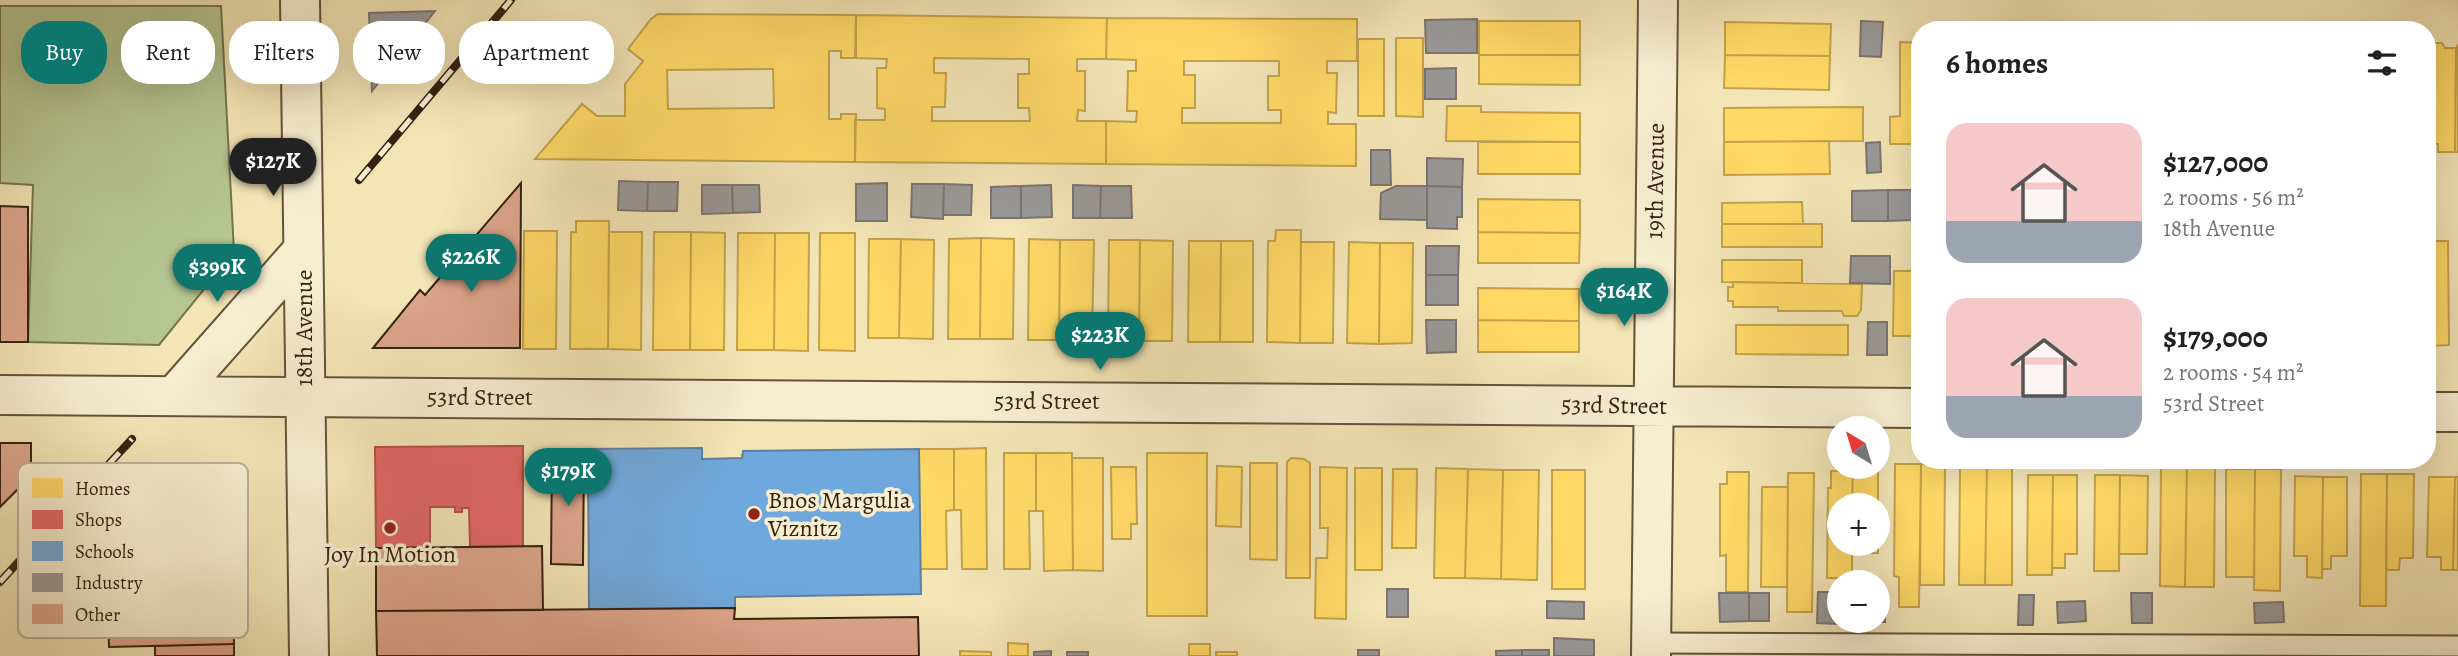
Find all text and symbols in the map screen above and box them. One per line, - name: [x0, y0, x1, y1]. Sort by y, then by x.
- chip: Buy: [21, 21, 107, 84]
- chip: Rent: [121, 21, 215, 84]
- chip: Filters: [229, 21, 339, 84]
- chip: New: [353, 21, 445, 84]
- chip: Apartment: [459, 21, 614, 84]
- text: 6 homes: [1946, 43, 2048, 83]
- icon: filters: [2363, 44, 2401, 82]
- street label: 19th Avenue: [1638, 123, 1672, 239]
- pin: $127K: [224, 138, 322, 198]
- text: $127,000: [2163, 142, 2268, 182]
- text: $127K: [246, 145, 301, 176]
- icon: home: [2002, 151, 2086, 235]
- text: 2 rooms · 56 m²: [2163, 182, 2304, 213]
- text: 18th Avenue: [2163, 213, 2275, 244]
- pin: $226K: [422, 234, 520, 294]
- text: $226K: [442, 241, 500, 272]
- pin: $399K: [168, 244, 266, 304]
- text: $399K: [188, 251, 246, 282]
- pin: $164K: [1575, 268, 1673, 328]
- street label: 18th Avenue: [288, 270, 320, 386]
- text: $164K: [1596, 275, 1652, 306]
- pin: $223K: [1051, 312, 1149, 372]
- text: $179,000: [2163, 317, 2268, 357]
- text: $223K: [1071, 319, 1129, 350]
- icon: home: [2002, 326, 2086, 410]
- text: 2 rooms · 54 m²: [2163, 357, 2304, 388]
- street label: 53rd Street: [427, 381, 533, 413]
- street label: 53rd Street: [994, 385, 1100, 417]
- street label: 53rd Street: [1561, 388, 1667, 422]
- text: 53rd Street: [2163, 388, 2265, 419]
- north arrow: [1827, 416, 1890, 480]
- map controls: [1827, 416, 1890, 633]
- pin: $179K: [519, 448, 617, 508]
- text: $179K: [541, 455, 595, 486]
- legend: [18, 463, 248, 638]
- text: Homes: [75, 476, 130, 502]
- place label: Bnos Margulia Viznitz: [767, 484, 912, 544]
- button: +: [1827, 493, 1890, 556]
- marker: Bnos Margulia Viznitz: [746, 506, 762, 522]
- text: Shops: [75, 507, 122, 533]
- marker: Joy In Motion: [382, 520, 398, 536]
- place label: Joy In Motion: [324, 538, 456, 570]
- text: Schools: [75, 539, 134, 565]
- text: Industry: [75, 570, 143, 596]
- button: −: [1827, 570, 1890, 633]
- text: Other: [75, 602, 120, 628]

